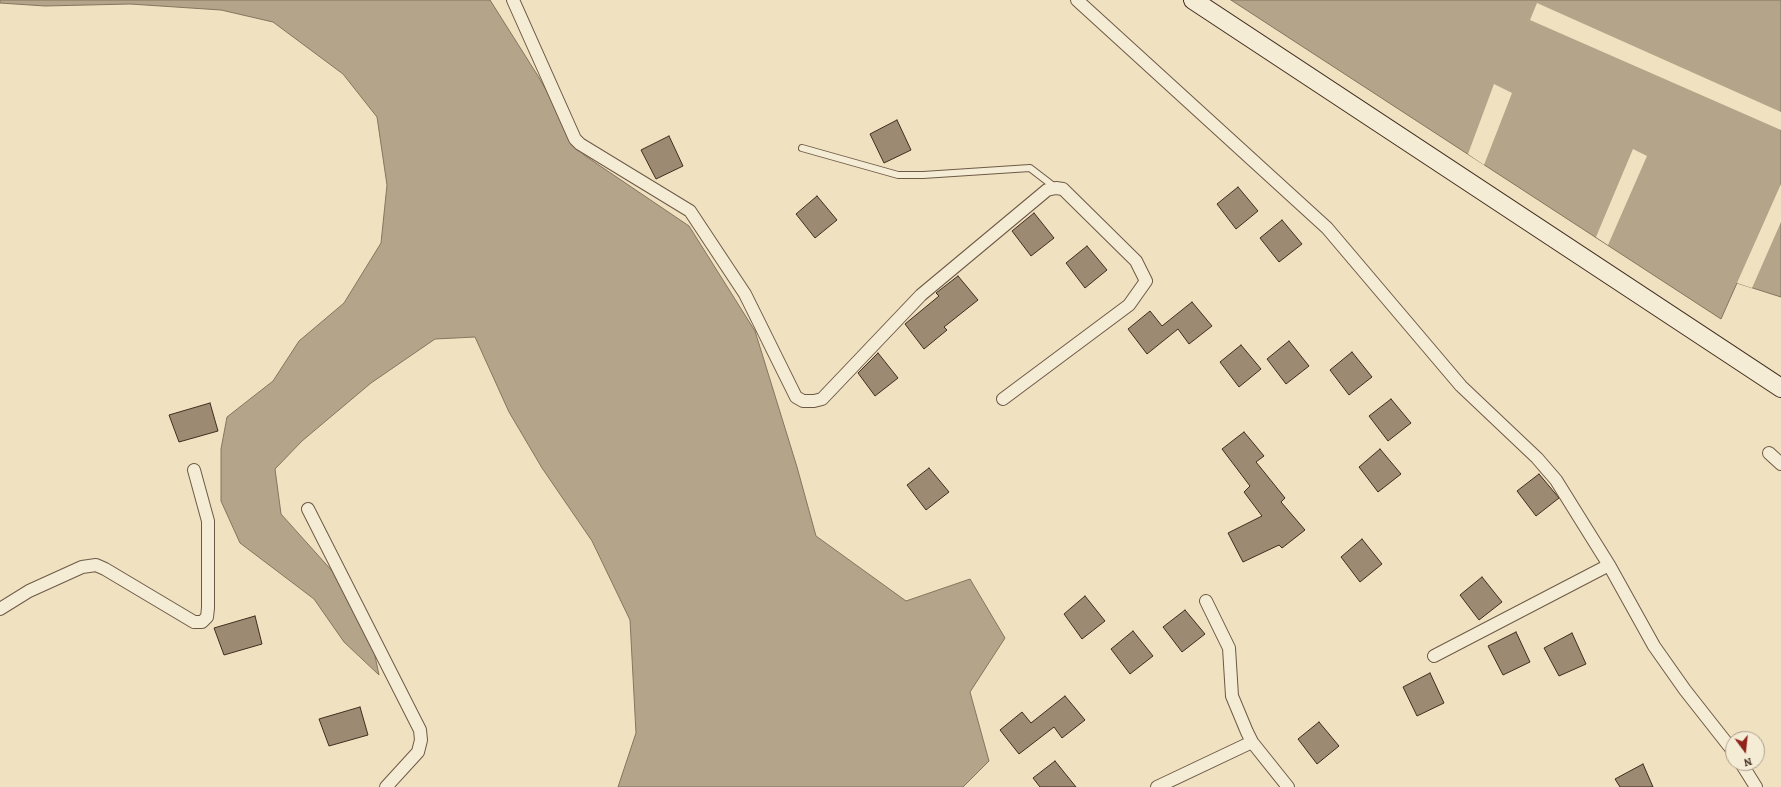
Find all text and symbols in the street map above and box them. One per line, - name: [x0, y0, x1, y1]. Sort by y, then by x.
- north arrow: [1725, 731, 1765, 771]
- text: N: [1742, 754, 1754, 770]

